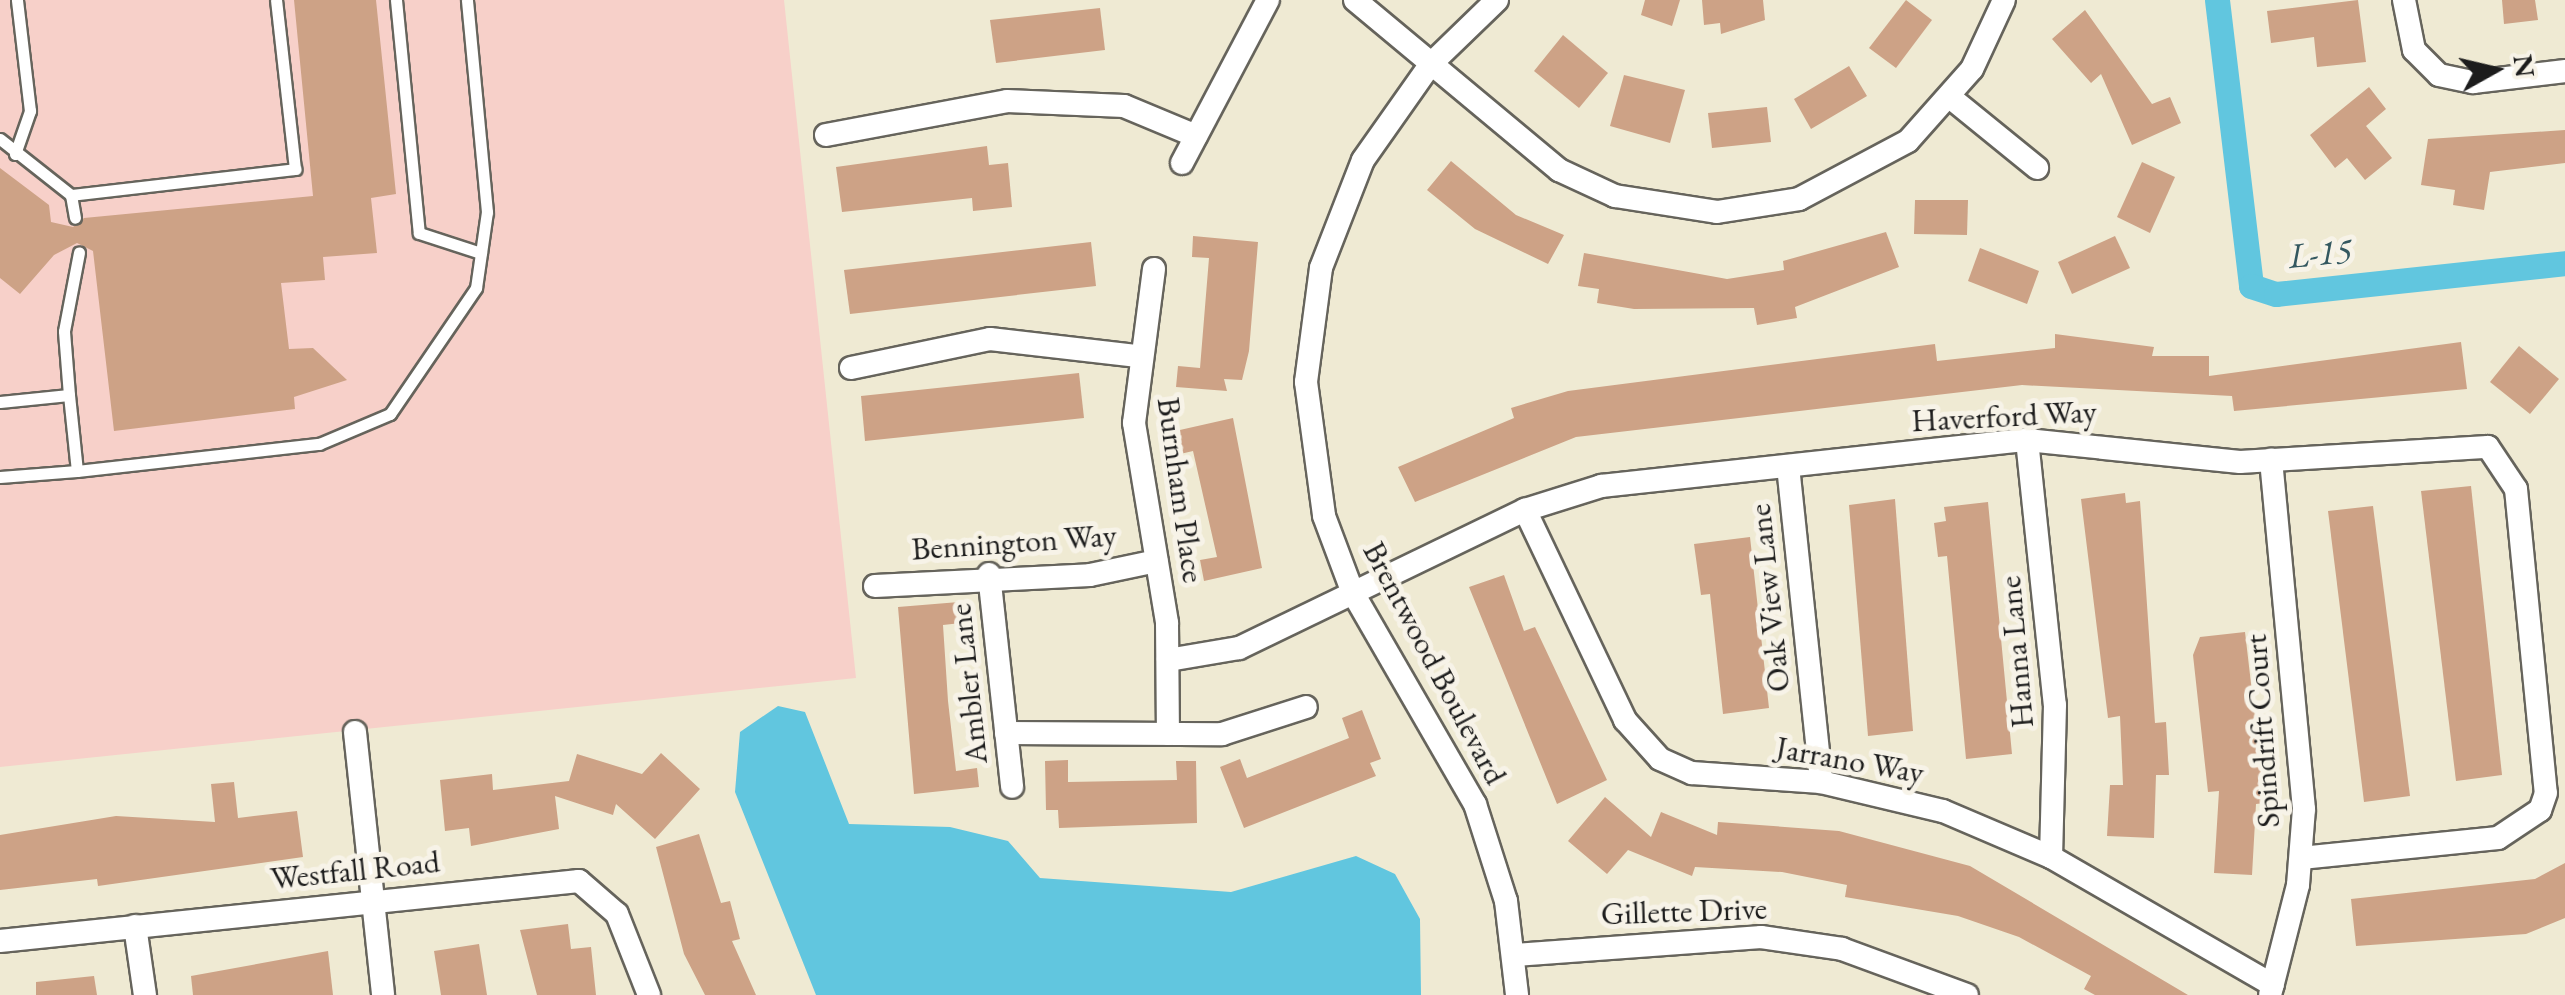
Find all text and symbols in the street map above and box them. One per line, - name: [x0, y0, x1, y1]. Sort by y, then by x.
- north arrow: [2445, 20, 2545, 120]
- text: N: [2505, 52, 2544, 80]
- water label: L-15: [2286, 229, 2354, 277]
- street label: Haverford Way: [1910, 392, 2098, 440]
- street label: Burnham Place: [1149, 395, 1213, 585]
- street label: Oak View Lane: [1740, 502, 1798, 694]
- street label: Bennington Way: [910, 516, 1118, 568]
- street label: Brentwood Boulevard: [1355, 535, 1515, 791]
- street label: Hanna Lane: [1990, 574, 2042, 730]
- street label: Ambler Lane: [940, 602, 996, 766]
- street label: Spindrift Court: [2236, 633, 2288, 829]
- street label: Jarrano Way: [1773, 728, 1927, 792]
- street label: Westfall Road: [269, 842, 441, 898]
- street label: Gillette Drive: [1600, 889, 1768, 933]

